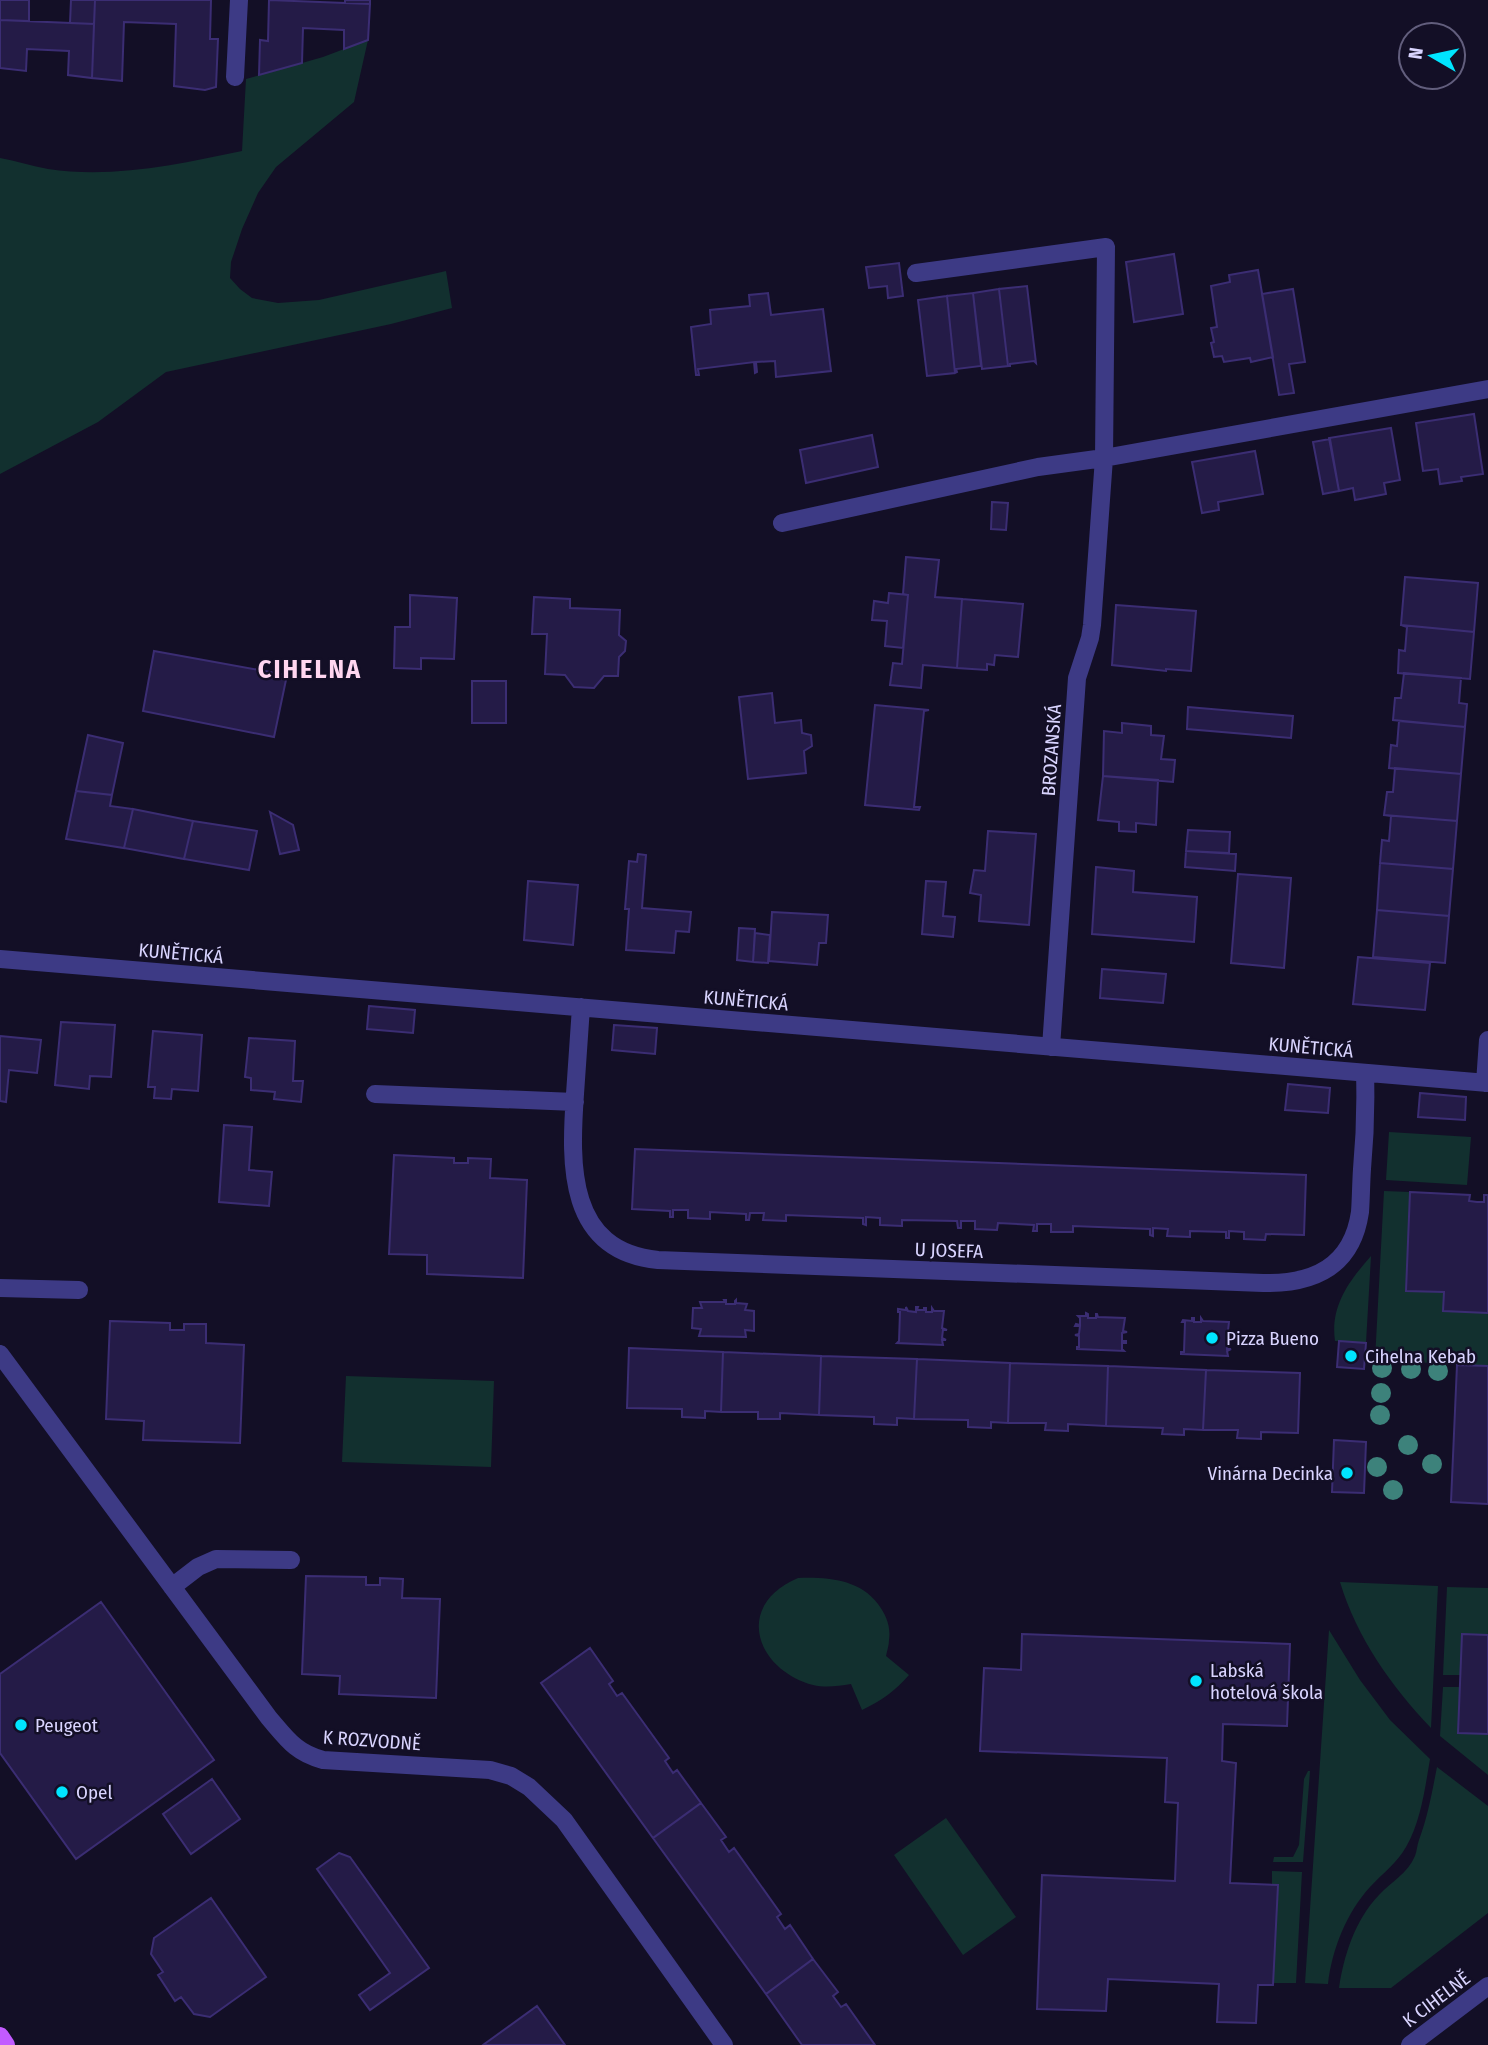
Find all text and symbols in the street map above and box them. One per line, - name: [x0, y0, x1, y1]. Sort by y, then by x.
- north arrow: [1397, 21, 1467, 91]
- text: N: [1403, 46, 1428, 61]
- district label: CIHELNA: [258, 654, 362, 685]
- street label: BROZANSKÁ: [1037, 703, 1066, 797]
- street label: KUNĚTICKÁ: [138, 938, 224, 969]
- street label: KUNĚTICKÁ: [703, 985, 789, 1016]
- street label: KUNĚTICKÁ: [1268, 1032, 1354, 1063]
- street label: U JOSEFA: [914, 1238, 984, 1263]
- place label: Pizza Bueno: [1226, 1327, 1319, 1350]
- marker: Pizza Bueno: [1204, 1330, 1220, 1346]
- place label: Cihelna Kebab: [1365, 1345, 1476, 1368]
- marker: Cihelna Kebab: [1343, 1348, 1359, 1364]
- place label: Vinárna Decinka: [1208, 1462, 1333, 1485]
- marker: Vinárna Decinka: [1339, 1465, 1355, 1481]
- place label: Labská hotelová škola: [1210, 1659, 1323, 1704]
- marker: Labská hotelová škola: [1188, 1673, 1204, 1689]
- place label: Peugeot: [35, 1714, 99, 1737]
- marker: Peugeot: [13, 1717, 29, 1733]
- street label: K ROZVODNĚ: [322, 1726, 422, 1755]
- place label: Opel: [76, 1781, 112, 1804]
- marker: Opel: [54, 1784, 70, 1800]
- street label: K CIHELNĚ: [1398, 1967, 1475, 2032]

